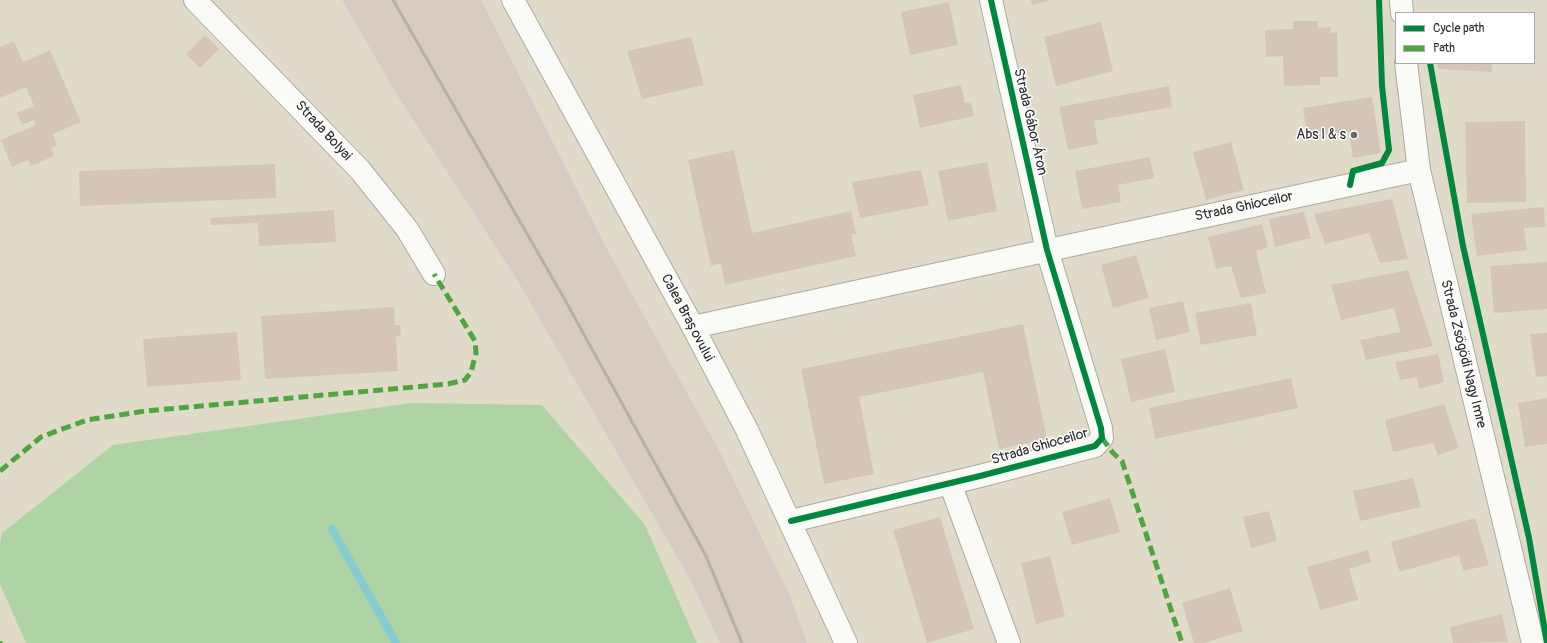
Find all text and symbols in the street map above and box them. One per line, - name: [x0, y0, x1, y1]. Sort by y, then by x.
- legend: [1395, 12, 1535, 64]
- text: Cycle path: [1433, 21, 1484, 36]
- text: Path: [1433, 41, 1455, 56]
- street label: Strada Gábor Áron: [1010, 67, 1050, 177]
- street label: Strada Bolyai: [291, 98, 355, 164]
- place label: Abs l & s: [1296, 127, 1346, 143]
- marker: Abs l & s: [1349, 130, 1359, 140]
- street label: Strada Ghioceilor: [1193, 188, 1295, 226]
- street label: Calea Brașovului: [657, 271, 717, 365]
- street label: Strada Zsögödi Nagy Imre: [1436, 278, 1490, 430]
- street label: Strada Ghioceilor: [990, 425, 1090, 469]

